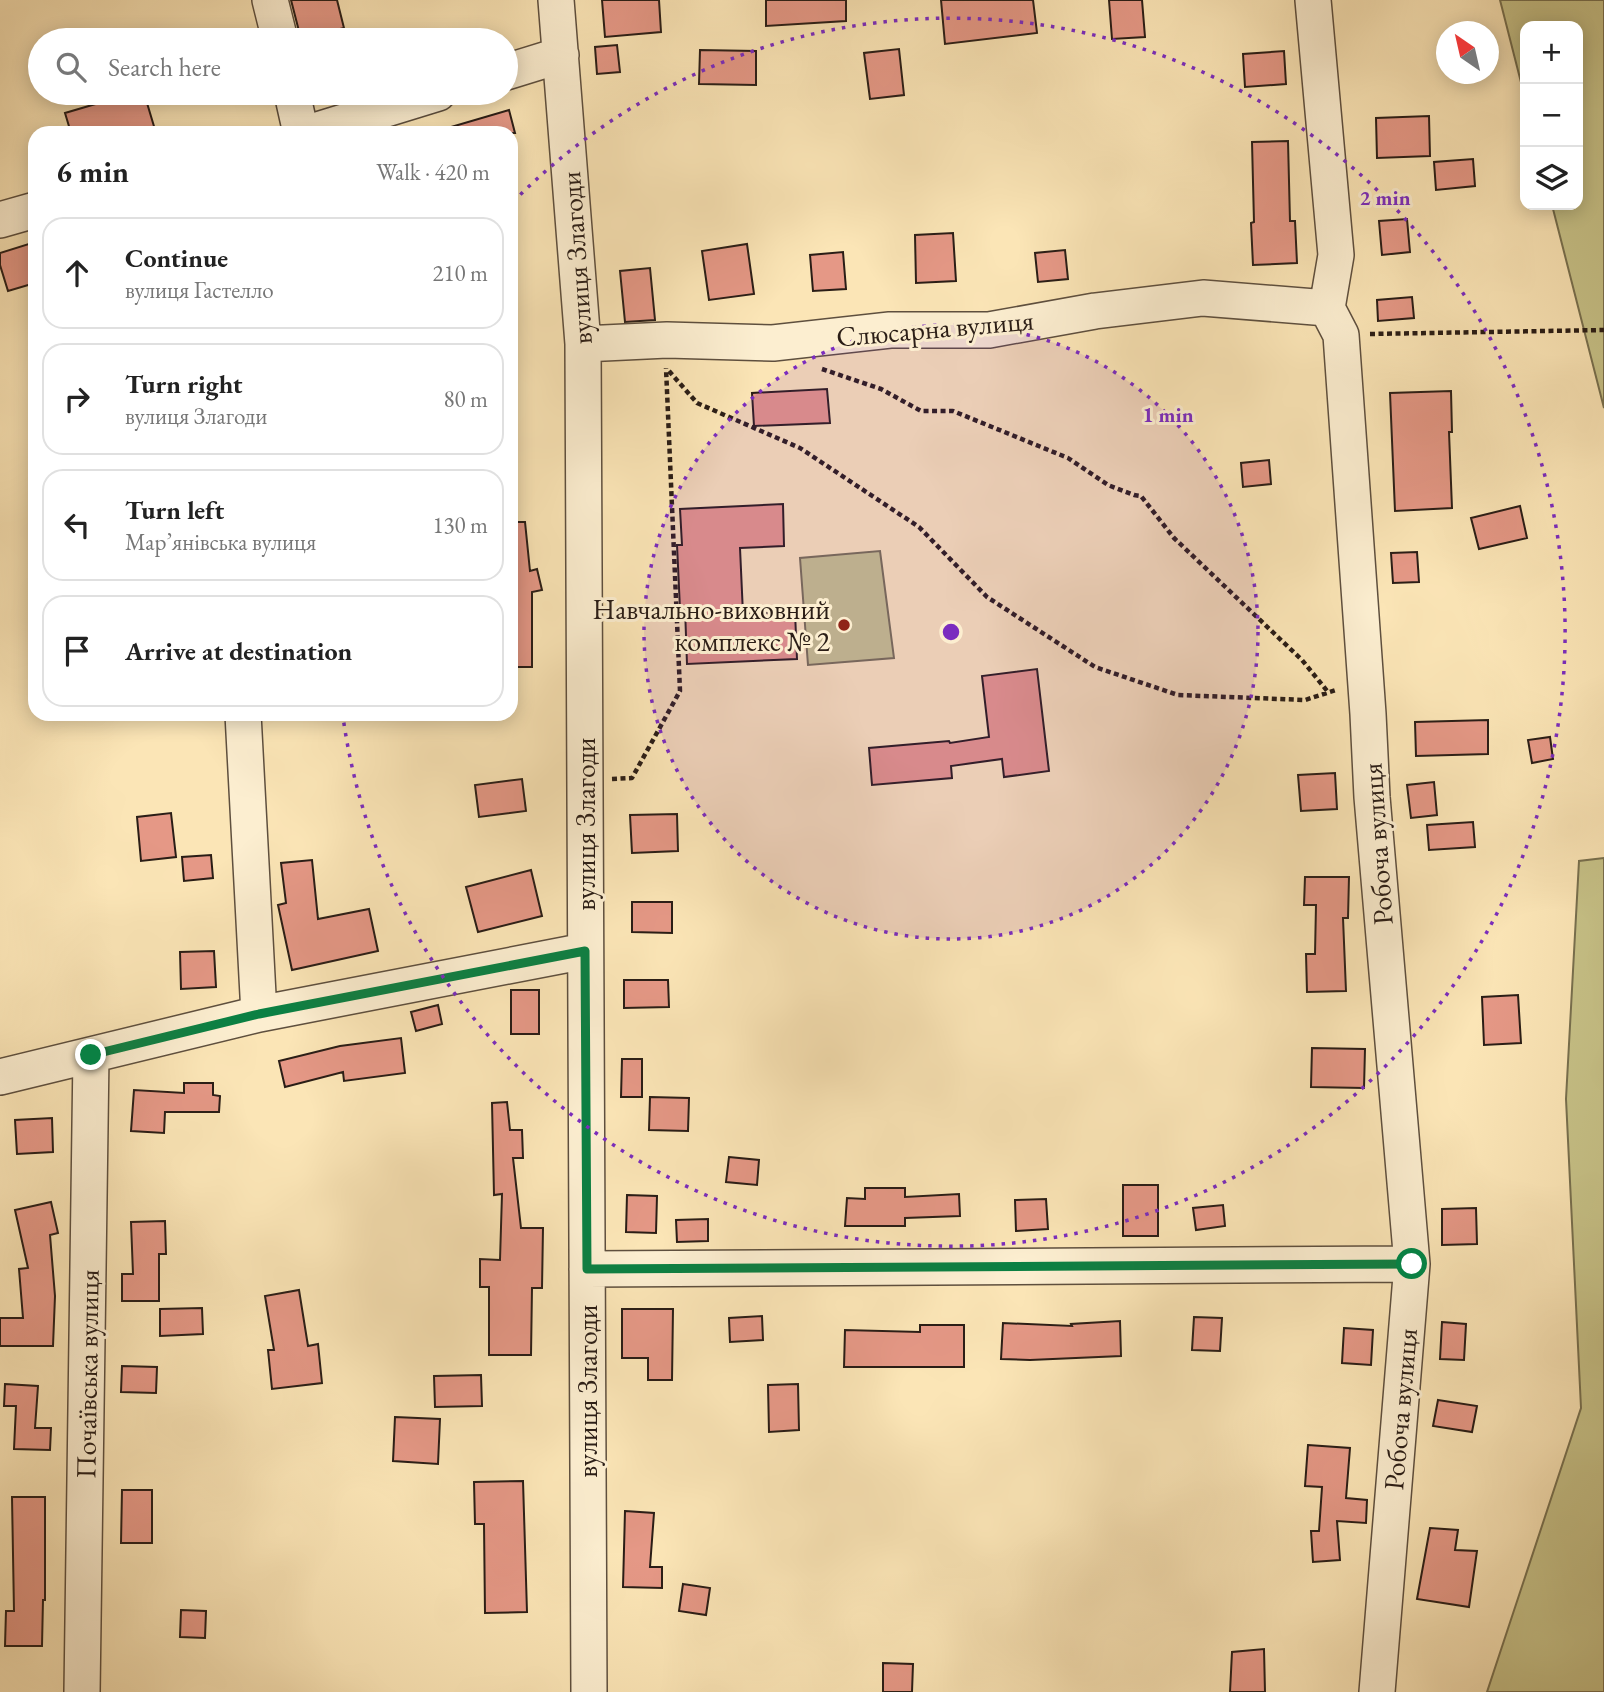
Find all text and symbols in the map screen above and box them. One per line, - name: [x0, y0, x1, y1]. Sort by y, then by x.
- north arrow: [1436, 21, 1499, 84]
- map controls: [1520, 21, 1583, 210]
- button: +: [1520, 21, 1583, 84]
- search box: [28, 28, 518, 105]
- icon: search: [52, 48, 90, 86]
- text: Search here: [108, 50, 221, 84]
- button: −: [1520, 84, 1583, 147]
- button: layers: [1520, 147, 1583, 210]
- text: 6 min: [56, 152, 129, 191]
- text: Walk · 420 m: [376, 157, 490, 187]
- street label: вулиця Злагоди: [552, 170, 600, 346]
- text: 2 min: [1359, 184, 1411, 211]
- text: Continue: [125, 241, 228, 275]
- icon: ahead: [58, 254, 96, 292]
- text: 210 m: [432, 258, 488, 288]
- text: вулиця Гастелло: [125, 275, 274, 305]
- street label: Слюсарна вулиця: [835, 301, 1035, 355]
- text: Turn right: [125, 367, 243, 401]
- icon: right: [58, 380, 96, 418]
- text: 80 m: [443, 384, 488, 414]
- text: вулиця Злагоди: [125, 401, 267, 431]
- text: 1 min: [1142, 401, 1194, 428]
- text: Turn left: [125, 493, 224, 527]
- icon: left: [58, 506, 96, 544]
- text: 130 m: [432, 510, 488, 540]
- text: Мар’янівська вулиця: [125, 527, 316, 557]
- place label: Навчально-виховний комплекс № 2: [592, 591, 831, 659]
- marker: Навчально-виховний комплекс № 2: [836, 617, 852, 633]
- centre of rings: [939, 620, 963, 644]
- icon: arrive: [58, 632, 96, 670]
- text: Arrive at destination: [125, 634, 352, 668]
- street label: вулиця Злагоди: [567, 737, 603, 911]
- street label: Робоча вулиця: [1353, 762, 1401, 926]
- route end: [75, 1039, 106, 1070]
- route start: [1396, 1248, 1427, 1279]
- street label: Почаївська вулиця: [67, 1269, 107, 1479]
- street label: вулиця Злагоди: [569, 1304, 605, 1478]
- street label: Робоча вулиця: [1375, 1326, 1425, 1492]

